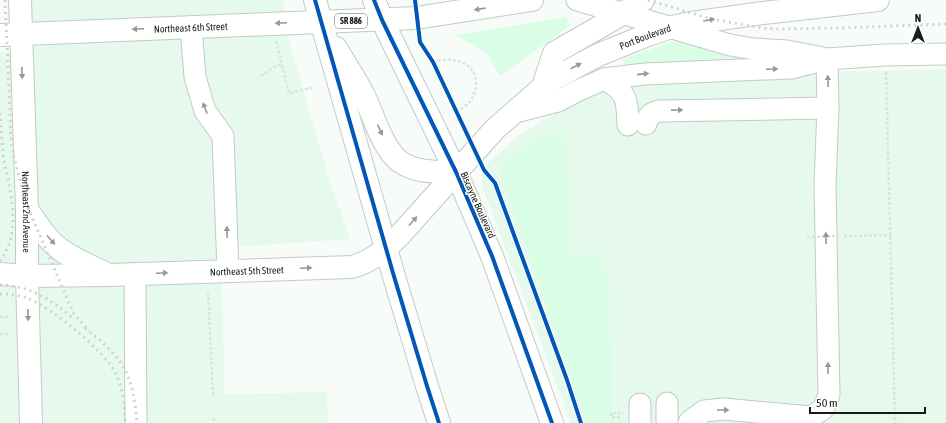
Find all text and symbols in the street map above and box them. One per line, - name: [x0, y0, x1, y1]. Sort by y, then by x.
- one-way arrow: [474, 6, 486, 12]
- north arrow: [898, 8, 938, 48]
- text: N: [915, 12, 921, 24]
- road number: SR 886: [335, 14, 367, 28]
- one-way arrow: [703, 17, 715, 23]
- street label: Northeast 6th Street: [154, 20, 228, 34]
- one-way arrow: [274, 20, 287, 26]
- street label: Port Boulevard: [618, 22, 673, 51]
- one-way arrow: [131, 26, 144, 32]
- one-way arrow: [570, 63, 582, 70]
- one-way arrow: [766, 66, 779, 72]
- one-way arrow: [19, 67, 25, 80]
- one-way arrow: [636, 71, 649, 78]
- one-way arrow: [825, 74, 831, 87]
- one-way arrow: [201, 101, 207, 113]
- one-way arrow: [671, 107, 683, 114]
- one-way arrow: [377, 125, 383, 136]
- street label: Biscayne Boulevard: [458, 170, 498, 240]
- street label: Northeast 2nd Avenue: [20, 171, 33, 253]
- one-way arrow: [408, 215, 417, 226]
- one-way arrow: [223, 226, 230, 238]
- one-way arrow: [823, 231, 829, 244]
- one-way arrow: [46, 235, 55, 245]
- street label: Northeast 5th Street: [210, 264, 284, 277]
- one-way arrow: [300, 265, 313, 271]
- one-way arrow: [156, 270, 169, 276]
- one-way arrow: [25, 309, 31, 322]
- one-way arrow: [825, 362, 832, 374]
- scale bar: [810, 389, 925, 415]
- text: 50 m: [816, 396, 838, 410]
- one-way arrow: [717, 407, 730, 413]

